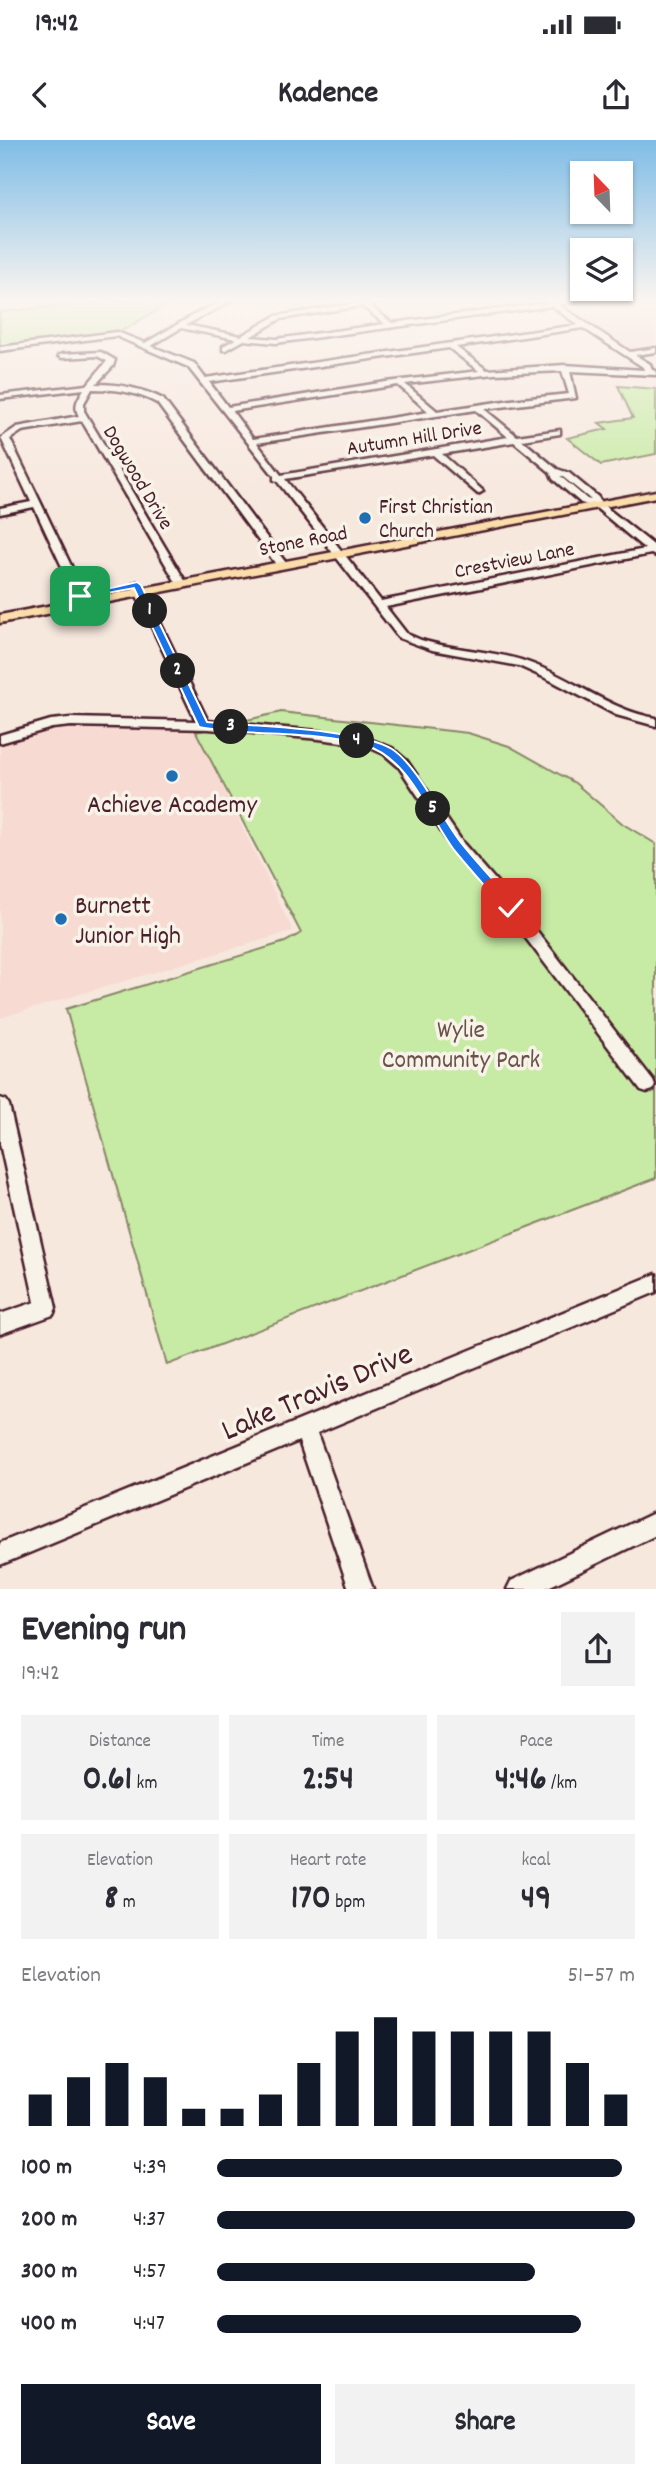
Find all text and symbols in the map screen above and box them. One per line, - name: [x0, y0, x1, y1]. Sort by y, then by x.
- text: 19:42: [35, 6, 79, 43]
- text: Kadence: [278, 72, 378, 118]
- icon: back: [21, 76, 59, 114]
- icon: share: [597, 76, 635, 114]
- north arrow: [570, 161, 634, 224]
- map controls: [570, 161, 633, 301]
- button: layers: [570, 238, 633, 301]
- street label: Autumn Hill Drive: [345, 415, 484, 465]
- street label: Dogwood Drive: [94, 421, 179, 536]
- place label: First Christian Church: [379, 494, 493, 548]
- marker: First Christian Church: [357, 510, 373, 526]
- street label: Stone Road: [257, 520, 350, 566]
- street label: Crestview Lane: [452, 536, 577, 588]
- pin: [50, 566, 110, 626]
- icon: arrive: [61, 577, 99, 615]
- pin: 1: [132, 594, 168, 629]
- text: 1: [147, 597, 152, 624]
- pin: 2: [160, 654, 196, 688]
- text: 2: [173, 657, 182, 684]
- pin: 3: [214, 710, 248, 744]
- text: 3: [226, 713, 235, 740]
- pin: 4: [340, 724, 374, 758]
- text: 4: [353, 727, 360, 754]
- marker: Achieve Academy: [164, 768, 180, 784]
- place label: Achieve Academy: [87, 788, 257, 825]
- pin: 5: [416, 792, 450, 826]
- text: 5: [428, 795, 437, 822]
- pin: [481, 878, 541, 938]
- place label: Burnett Junior High: [75, 889, 181, 956]
- icon: check: [492, 889, 530, 927]
- marker: Burnett Junior High: [53, 911, 69, 927]
- park label: Wylie Community Park: [382, 1013, 540, 1080]
- street label: Lake Travis Drive: [215, 1334, 421, 1456]
- text: Evening run: [21, 1604, 186, 1659]
- button: share: [561, 1612, 635, 1686]
- text: 19:42: [21, 1658, 60, 1691]
- text: Distance: [89, 1729, 151, 1756]
- text: Time: [312, 1729, 344, 1756]
- text: Pace: [519, 1729, 553, 1756]
- text: 0.61: [83, 1756, 132, 1806]
- text: 2:54: [302, 1756, 354, 1806]
- text: 4:46: [495, 1756, 547, 1806]
- text: km: [132, 1771, 157, 1798]
- text: /km: [547, 1771, 577, 1798]
- text: Elevation: [87, 1848, 153, 1875]
- text: Heart rate: [290, 1848, 366, 1875]
- text: kcal: [522, 1848, 550, 1875]
- text: 8: [104, 1875, 118, 1925]
- text: 170: [291, 1875, 331, 1925]
- text: 49: [521, 1875, 551, 1925]
- text: m: [118, 1890, 136, 1917]
- text: bpm: [331, 1890, 365, 1917]
- text: Elevation: [21, 1960, 101, 1993]
- text: 51–57 m: [567, 1960, 635, 1993]
- text: 100 m: [21, 2152, 72, 2185]
- text: 4:39: [133, 2152, 167, 2185]
- text: 200 m: [21, 2204, 77, 2237]
- text: 4:37: [133, 2204, 165, 2237]
- text: 300 m: [21, 2256, 77, 2289]
- text: 4:57: [133, 2256, 166, 2289]
- text: 400 m: [21, 2308, 77, 2341]
- text: 4:47: [133, 2308, 165, 2341]
- button: Save: [21, 2384, 321, 2464]
- button: Share: [335, 2384, 635, 2464]

